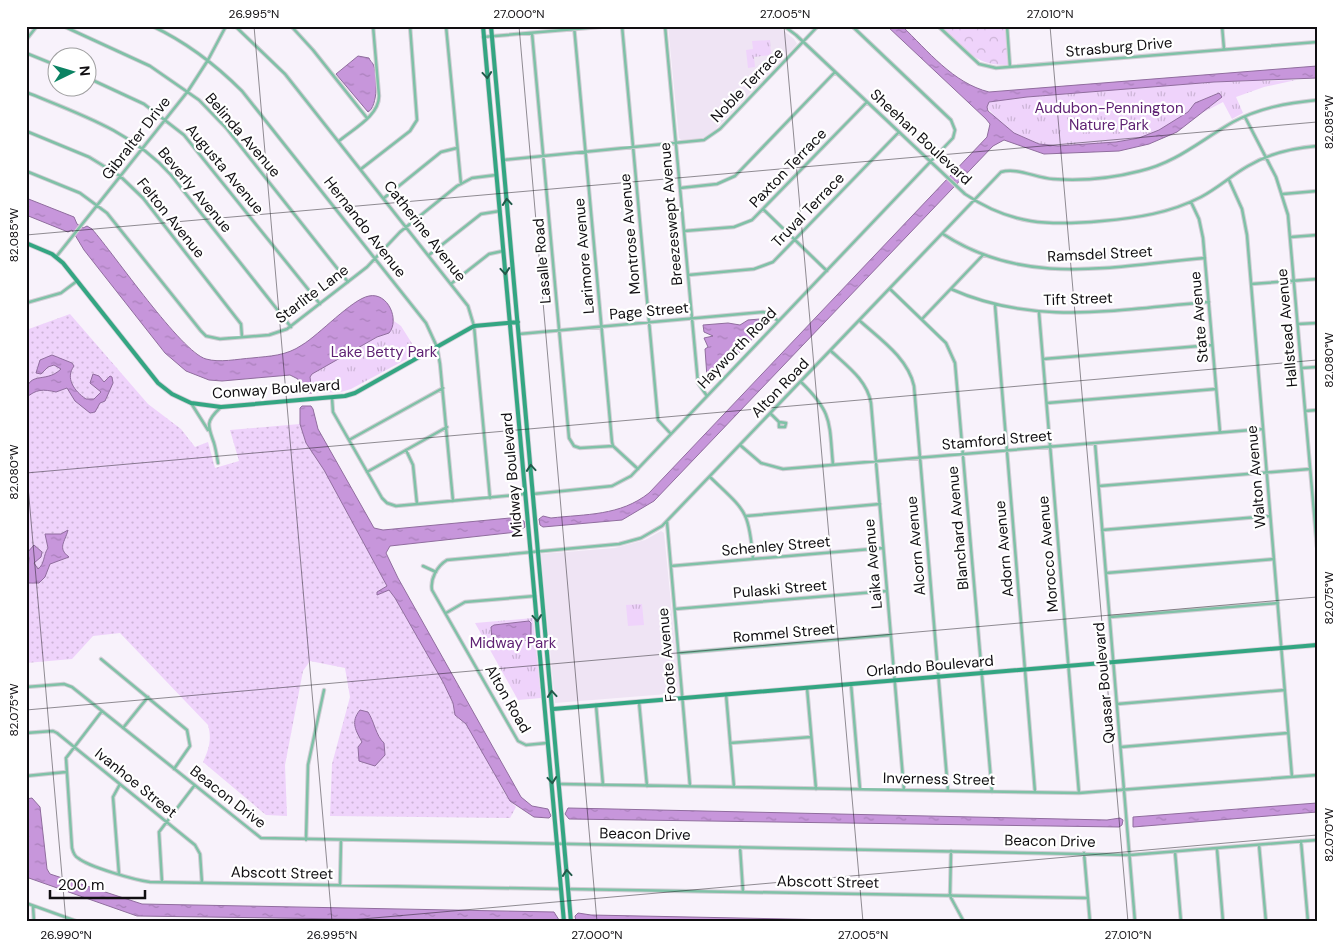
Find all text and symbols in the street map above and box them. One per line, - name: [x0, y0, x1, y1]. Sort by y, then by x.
- text: 26.995°N: [229, 6, 279, 22]
- text: 27.000°N: [493, 6, 545, 22]
- text: 27.005°N: [760, 6, 810, 22]
- text: 27.010°N: [1027, 6, 1073, 22]
- street label: Strasburg Drive: [1065, 32, 1173, 62]
- street label: Noble Terrace: [706, 43, 788, 127]
- north arrow: [48, 48, 98, 98]
- text: N: [76, 65, 94, 77]
- one-way arrow: [481, 71, 492, 79]
- street label: Sheehan Boulevard: [866, 85, 976, 189]
- street label: Belinda Avenue: [201, 89, 285, 181]
- street label: Gibralter Drive: [97, 92, 175, 184]
- text: 82.085°W: [1321, 94, 1337, 149]
- park label: Audubon-Pennington Nature Park: [1034, 98, 1184, 135]
- street label: Augusta Avenue: [181, 120, 269, 218]
- street label: Paxton Terrace: [745, 124, 831, 212]
- street label: Breezeswept Avenue: [655, 142, 687, 286]
- street label: Beverly Avenue: [153, 143, 237, 237]
- street label: Truval Terrace: [767, 168, 849, 252]
- street label: Hernando Avenue: [319, 172, 411, 282]
- street label: Montrose Avenue: [615, 173, 645, 295]
- street label: Felton Avenue: [132, 174, 210, 262]
- street label: Catherine Avenue: [379, 176, 471, 286]
- street label: Larimore Avenue: [569, 197, 599, 315]
- one-way arrow: [502, 198, 513, 206]
- text: 82.085°W: [6, 207, 22, 262]
- street label: Lasalle Road: [528, 217, 556, 305]
- street label: Ramsdel Street: [1047, 241, 1153, 267]
- street label: Starlite Lane: [271, 260, 353, 328]
- one-way arrow: [499, 268, 510, 276]
- street label: Hallstead Avenue: [1272, 268, 1302, 388]
- street label: State Avenue: [1185, 270, 1213, 364]
- street label: Tift Street: [1043, 288, 1113, 310]
- street label: Page Street: [608, 298, 690, 324]
- street label: Hayworth Road: [693, 303, 781, 393]
- text: 82.080°W: [1321, 332, 1337, 388]
- park label: Lake Betty Park: [331, 342, 438, 362]
- street label: Alton Road: [747, 354, 813, 422]
- street label: Conway Boulevard: [211, 375, 341, 403]
- street label: Midway Boulevard: [497, 412, 527, 538]
- street label: Stamford Street: [941, 425, 1053, 455]
- street label: Walton Avenue: [1242, 425, 1270, 529]
- text: 82.080°W: [6, 444, 22, 500]
- one-way arrow: [526, 464, 537, 472]
- street label: Blanchard Avenue: [943, 465, 973, 591]
- street label: Alcorn Avenue: [902, 495, 930, 597]
- street label: Morocco Avenue: [1033, 495, 1063, 613]
- street label: Adorn Avenue: [990, 500, 1018, 598]
- street label: Laika Avenue: [859, 518, 887, 610]
- street label: Schenley Street: [721, 531, 831, 561]
- text: 82.075°W: [1321, 571, 1337, 625]
- street label: Pulaski Street: [732, 575, 828, 603]
- street label: Foote Avenue: [653, 607, 681, 703]
- one-way arrow: [531, 615, 542, 623]
- street label: Rommel Street: [732, 619, 836, 647]
- street label: Quasar Boulevard: [1089, 621, 1119, 745]
- park label: Midway Park: [470, 633, 557, 653]
- street label: Orlando Boulevard: [865, 650, 995, 682]
- street label: Alton Road: [480, 661, 536, 737]
- text: 82.075°W: [6, 683, 22, 737]
- one-way arrow: [546, 690, 557, 698]
- street label: Ivanhoe Street: [91, 744, 181, 822]
- street label: Beacon Drive: [186, 761, 270, 833]
- street label: Inverness Street: [883, 768, 995, 790]
- one-way arrow: [546, 777, 557, 785]
- text: 82.070°W: [1321, 808, 1337, 862]
- street label: Beacon Drive: [599, 823, 691, 845]
- street label: Beacon Drive: [1004, 830, 1096, 852]
- street label: Abscott Street: [231, 862, 333, 884]
- scale bar: [50, 868, 145, 900]
- one-way arrow: [562, 869, 573, 877]
- street label: Abscott Street: [777, 871, 879, 893]
- text: 200 m: [58, 875, 104, 895]
- text: 26.990°N: [40, 927, 92, 943]
- text: 26.995°N: [307, 927, 357, 943]
- text: 27.000°N: [571, 927, 623, 943]
- text: 27.005°N: [838, 927, 888, 943]
- text: 27.010°N: [1105, 927, 1151, 943]

